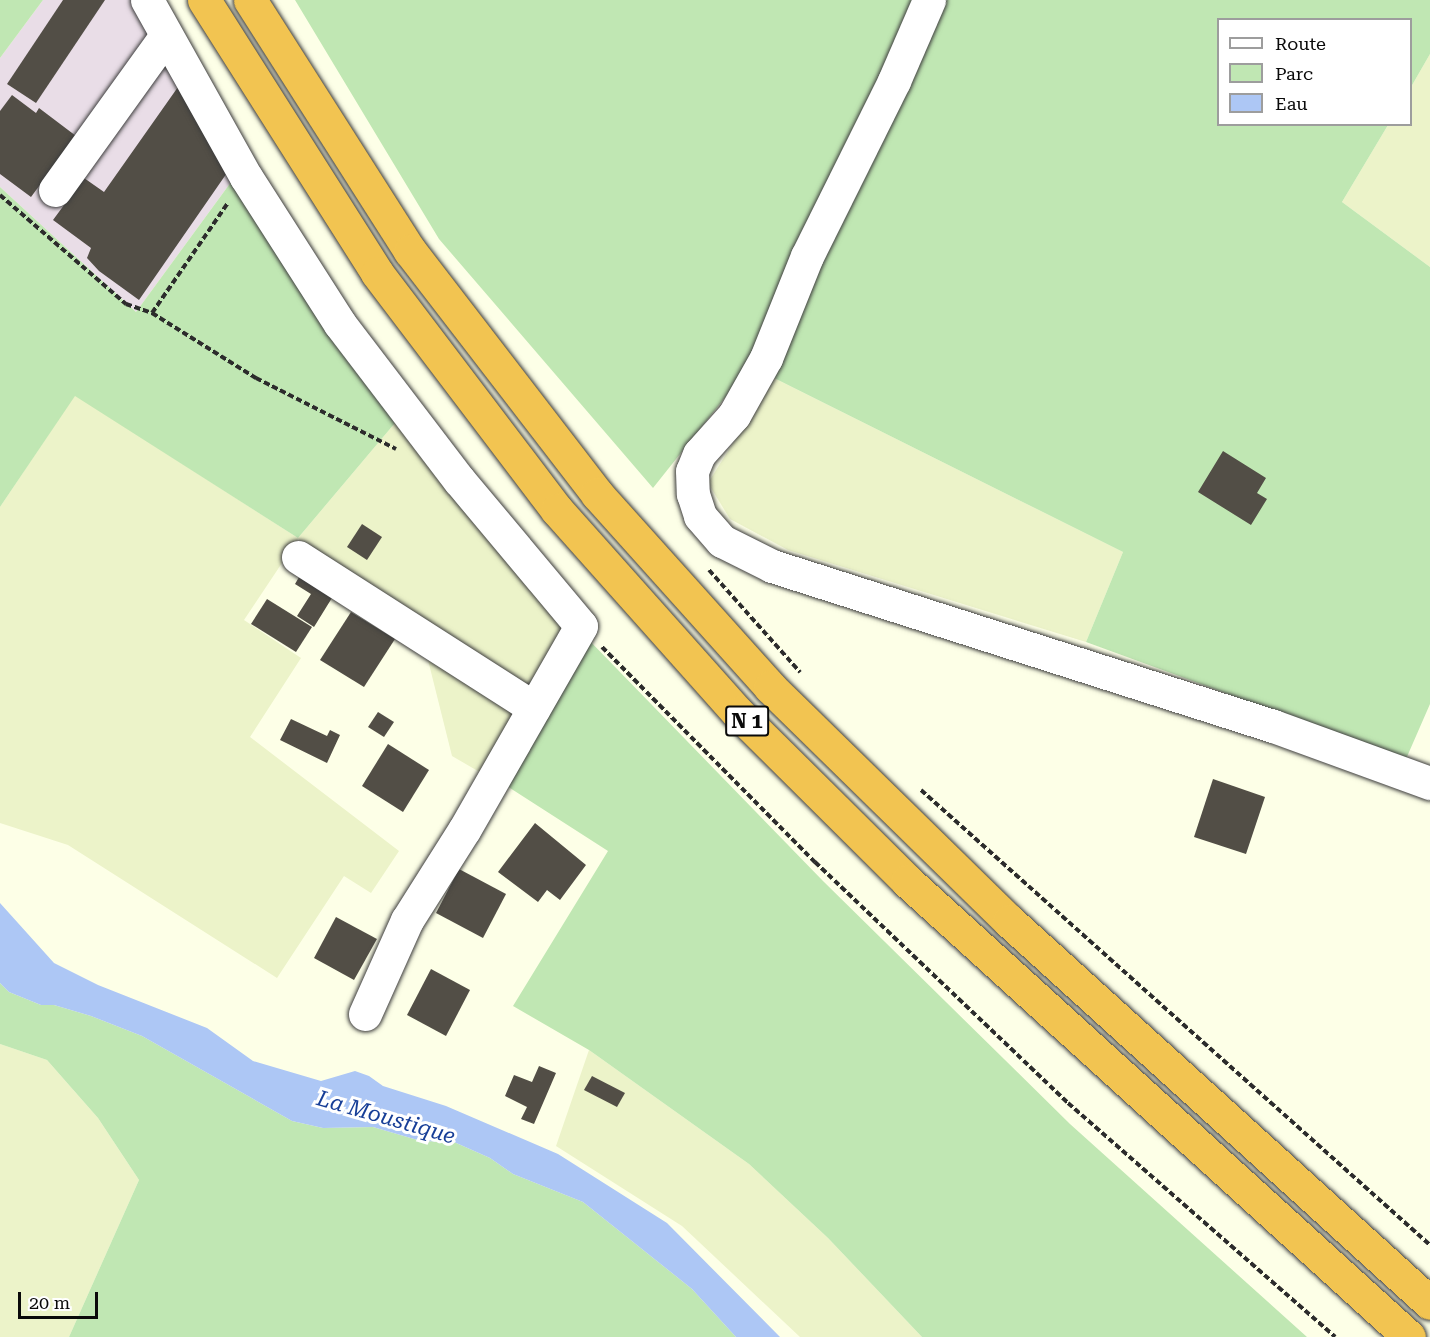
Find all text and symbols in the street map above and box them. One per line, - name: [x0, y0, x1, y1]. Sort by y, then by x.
- legend: [1217, 18, 1412, 126]
- text: Route: [1275, 33, 1326, 54]
- text: Parc: [1275, 63, 1313, 84]
- text: Eau: [1275, 93, 1308, 114]
- road number: N 1: [724, 704, 770, 738]
- water label: La Moustique: [314, 1085, 458, 1149]
- scale bar: [21, 1280, 100, 1318]
- text: 20 m: [29, 1292, 70, 1313]

